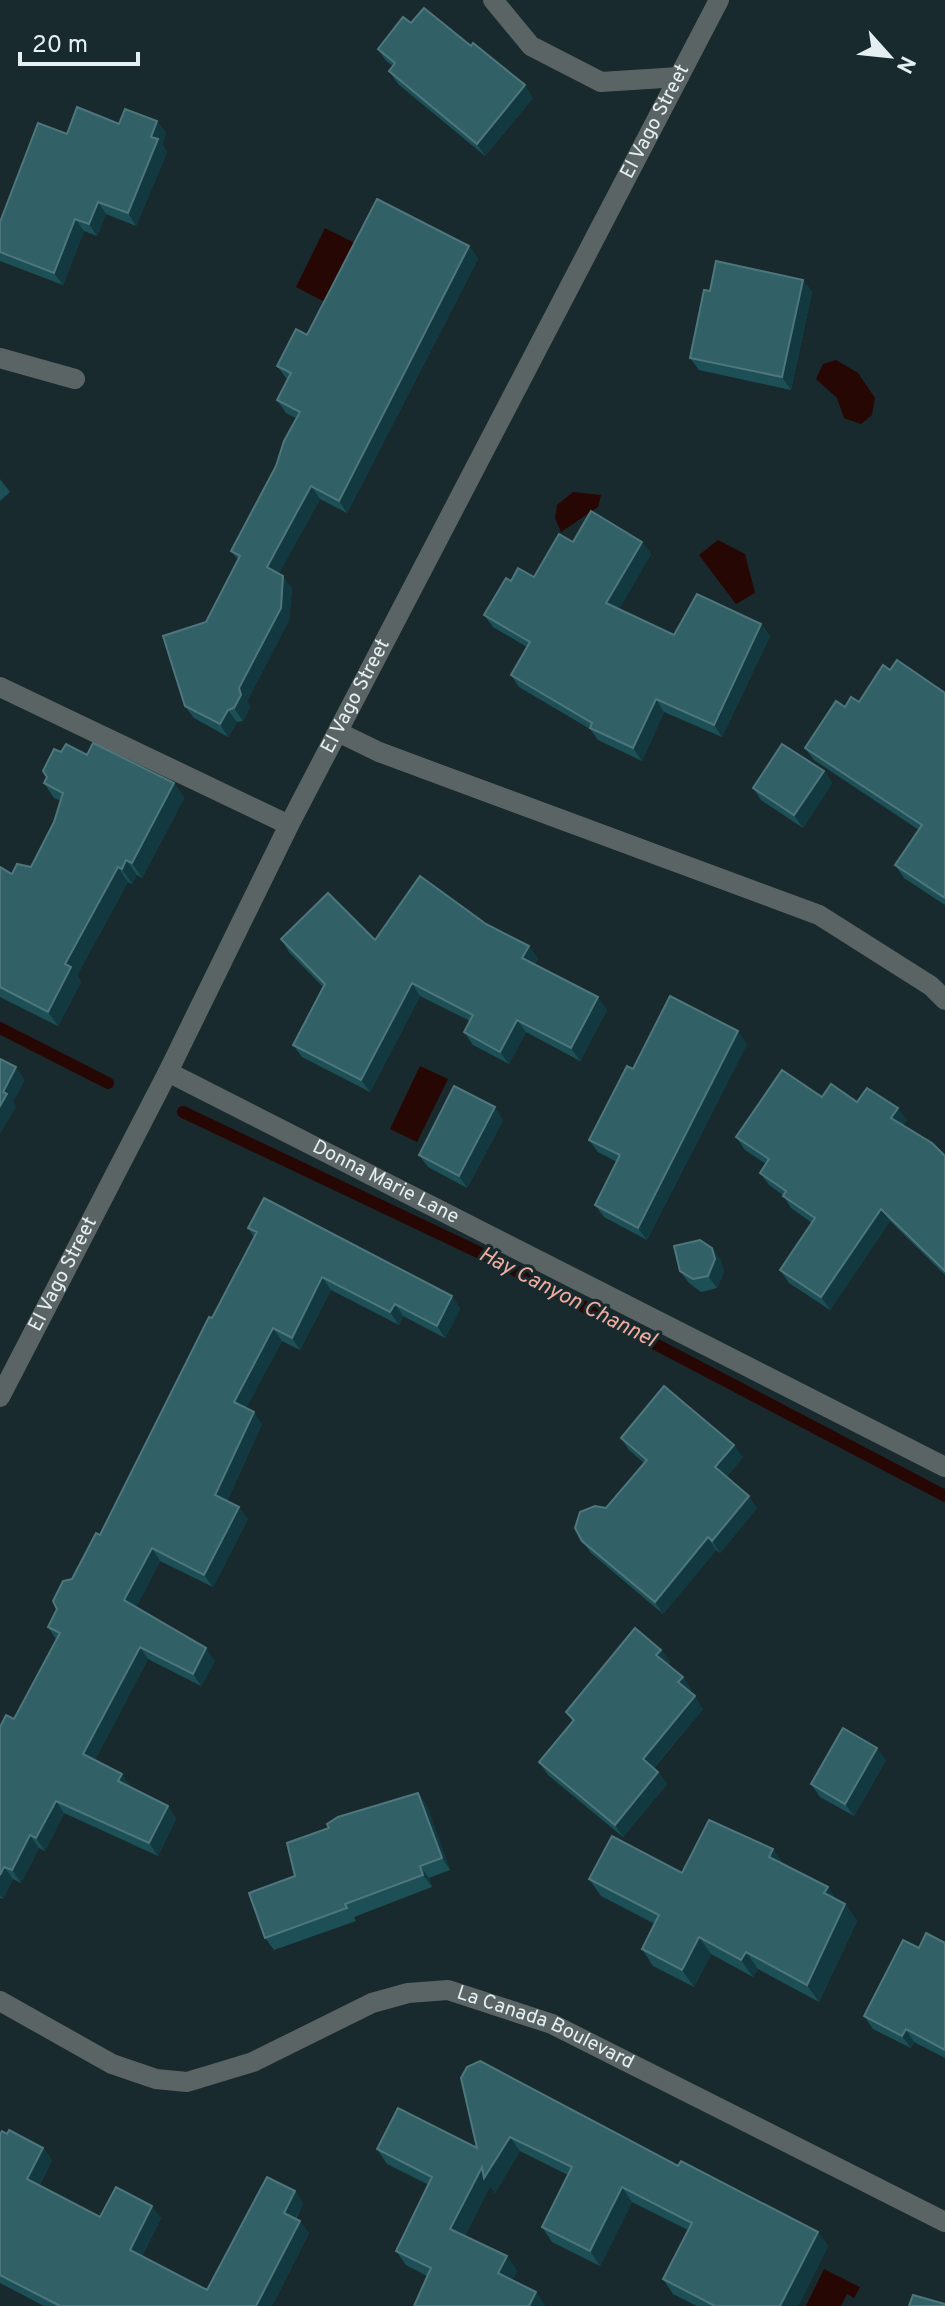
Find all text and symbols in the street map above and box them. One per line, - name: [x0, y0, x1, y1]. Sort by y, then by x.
- scale bar: [20, 16, 138, 66]
- north arrow: [849, 16, 929, 96]
- text: 20 m: [32, 31, 88, 61]
- text: N: [889, 51, 920, 77]
- street label: El Vago Street: [615, 60, 696, 183]
- street label: El Vago Street: [315, 635, 397, 758]
- street label: Donna Marie Lane: [308, 1134, 463, 1231]
- street label: El Vago Street: [23, 1213, 104, 1336]
- water label: Hay Canyon Channel: [474, 1242, 661, 1355]
- street label: La Canada Boulevard: [453, 1981, 638, 2076]

